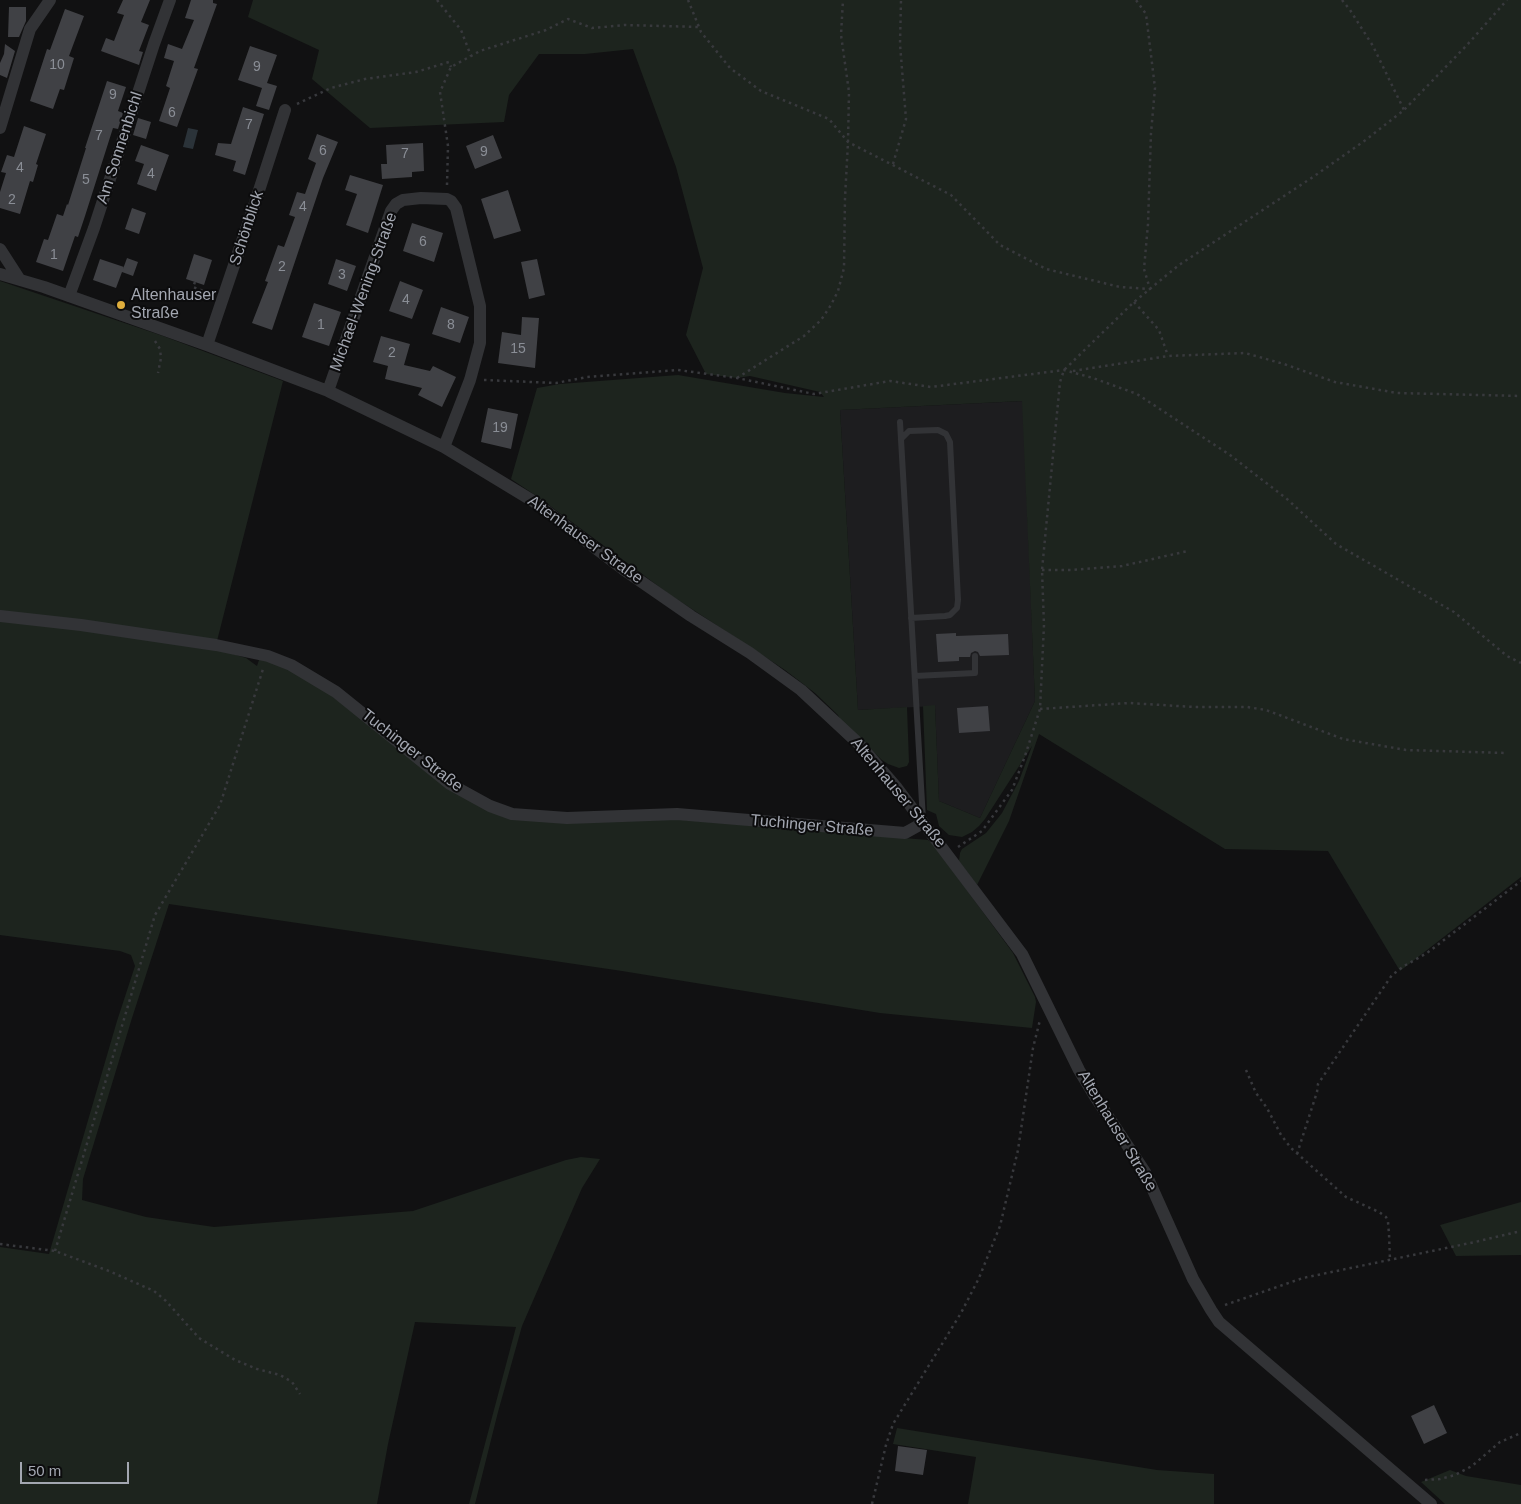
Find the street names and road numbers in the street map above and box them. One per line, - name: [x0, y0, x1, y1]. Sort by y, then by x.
- street label: Am Sonnenbichl: [93, 90, 147, 206]
- street label: Schönblick: [226, 188, 268, 268]
- street label: Michael-Wening-Straße: [326, 210, 402, 374]
- street label: Altenhauser Straße: [524, 492, 646, 588]
- street label: Tuchinger Straße: [358, 706, 466, 796]
- street label: Altenhauser Straße: [846, 734, 950, 852]
- street label: Tuchinger Straße: [750, 811, 874, 841]
- street label: Altenhauser Straße: [1073, 1067, 1161, 1195]

